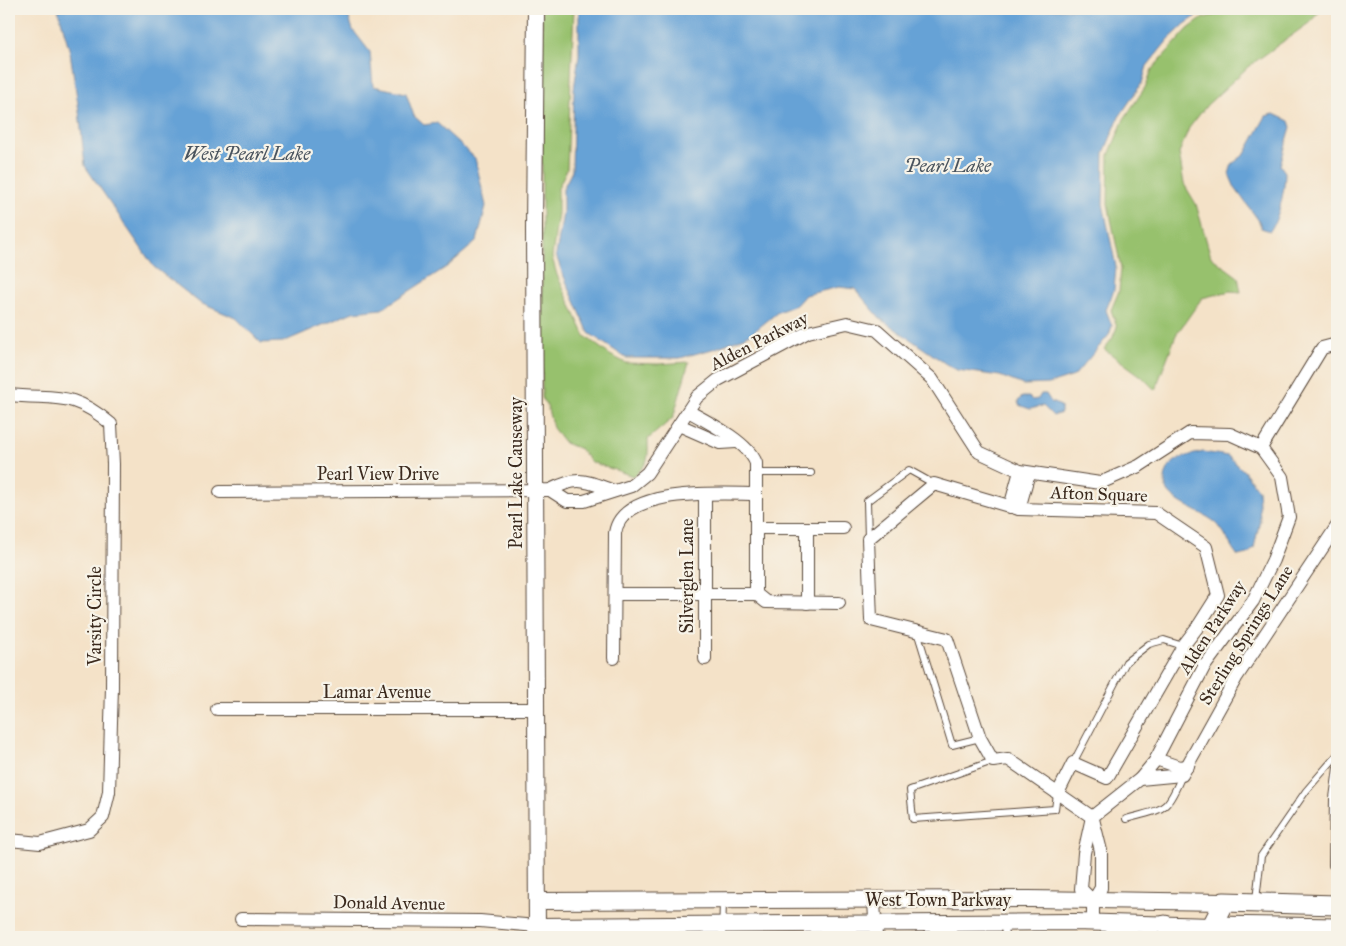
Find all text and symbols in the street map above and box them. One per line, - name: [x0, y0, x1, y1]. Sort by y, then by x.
- water label: West Pearl Lake: [184, 142, 311, 165]
- water label: Pearl Lake: [905, 154, 992, 177]
- street label: Alden Parkway: [705, 307, 812, 376]
- street label: Pearl Lake Causeway: [505, 396, 527, 549]
- street label: Pearl View Drive: [317, 463, 439, 485]
- street label: Afton Square: [1049, 481, 1148, 508]
- street label: Silverglen Lane: [676, 518, 699, 634]
- street label: Sterling Springs Lane: [1194, 561, 1299, 709]
- street label: Varsity Circle: [84, 566, 106, 667]
- street label: Alden Parkway: [1173, 576, 1251, 679]
- street label: Lamar Avenue: [323, 681, 431, 703]
- street label: West Town Parkway: [865, 889, 1012, 911]
- street label: Donald Avenue: [333, 891, 445, 915]

